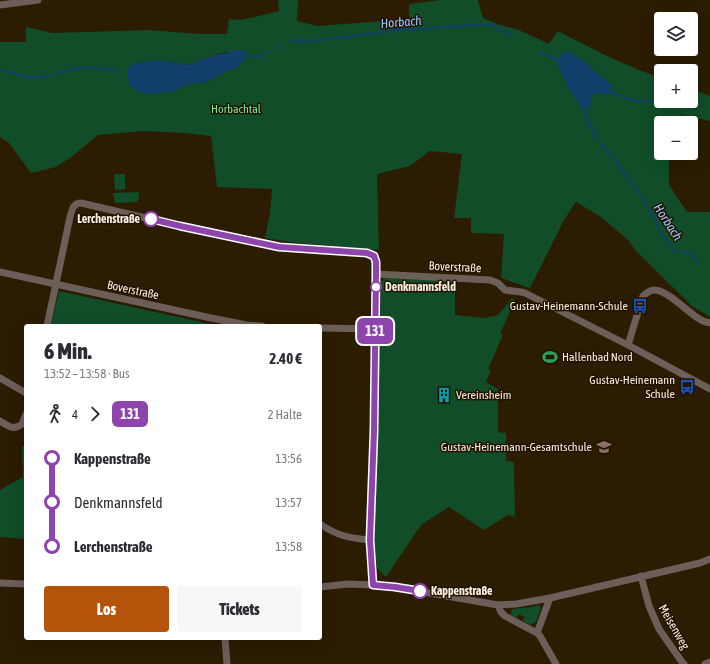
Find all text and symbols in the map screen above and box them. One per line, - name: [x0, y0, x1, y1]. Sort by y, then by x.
- map controls: [654, 12, 698, 160]
- button: layers: [654, 12, 698, 56]
- water label: Horbach: [380, 13, 423, 31]
- button: +: [654, 64, 698, 108]
- park label: Horbachtal: [211, 102, 262, 116]
- button: −: [654, 116, 698, 160]
- water label: Horbach: [651, 201, 686, 244]
- marker: Lerchenstraße: [143, 211, 159, 227]
- place label: Lerchenstraße: [77, 212, 141, 226]
- street label: Boverstraße: [428, 259, 482, 275]
- street label: Boverstraße: [106, 278, 160, 302]
- place label: Denkmannsfeld: [385, 280, 456, 294]
- marker: Denkmannsfeld: [370, 281, 382, 293]
- bus stop icon: Gustav-Heinemann-Schule: [631, 297, 649, 315]
- place label: Gustav-Heinemann-Schule: [510, 299, 628, 313]
- line badge: 131: [352, 318, 398, 344]
- text: 131: [365, 323, 385, 339]
- text: 6 Min.: [44, 338, 92, 364]
- sports icon: Hallenbad Nord: [541, 348, 559, 366]
- text: 2.40 €: [269, 350, 302, 367]
- place label: Hallenbad Nord: [562, 350, 633, 364]
- text: 13:52 – 13:58 · Bus: [44, 366, 130, 381]
- place label: Gustav-Heinemann Schule: [589, 373, 675, 401]
- bus stop icon: Gustav-Heinemann Schule: [678, 378, 696, 396]
- building icon: Vereinsheim: [435, 386, 453, 404]
- place label: Vereinsheim: [456, 388, 511, 402]
- icon: walk: [44, 403, 66, 425]
- icon: forward: [84, 403, 106, 425]
- text: 131: [120, 406, 140, 422]
- text: 4: [72, 407, 78, 422]
- text: 2 Halte: [268, 407, 302, 422]
- school or university icon: Gustav-Heinemann-Gesamtschule: [595, 438, 613, 456]
- place label: Gustav-Heinemann-Gesamtschule: [441, 440, 592, 454]
- text: Kappenstraße: [74, 450, 151, 467]
- text: 13:56: [275, 451, 302, 466]
- text: Denkmannsfeld: [74, 494, 163, 511]
- text: 13:57: [275, 495, 302, 510]
- text: Lerchenstraße: [74, 538, 153, 555]
- text: 13:58: [275, 539, 302, 554]
- marker: Kappenstraße: [412, 583, 428, 599]
- place label: Kappenstraße: [431, 584, 493, 598]
- button: Los: [44, 586, 169, 632]
- button: Tickets: [177, 586, 302, 632]
- street label: Meisenweg: [656, 602, 693, 653]

